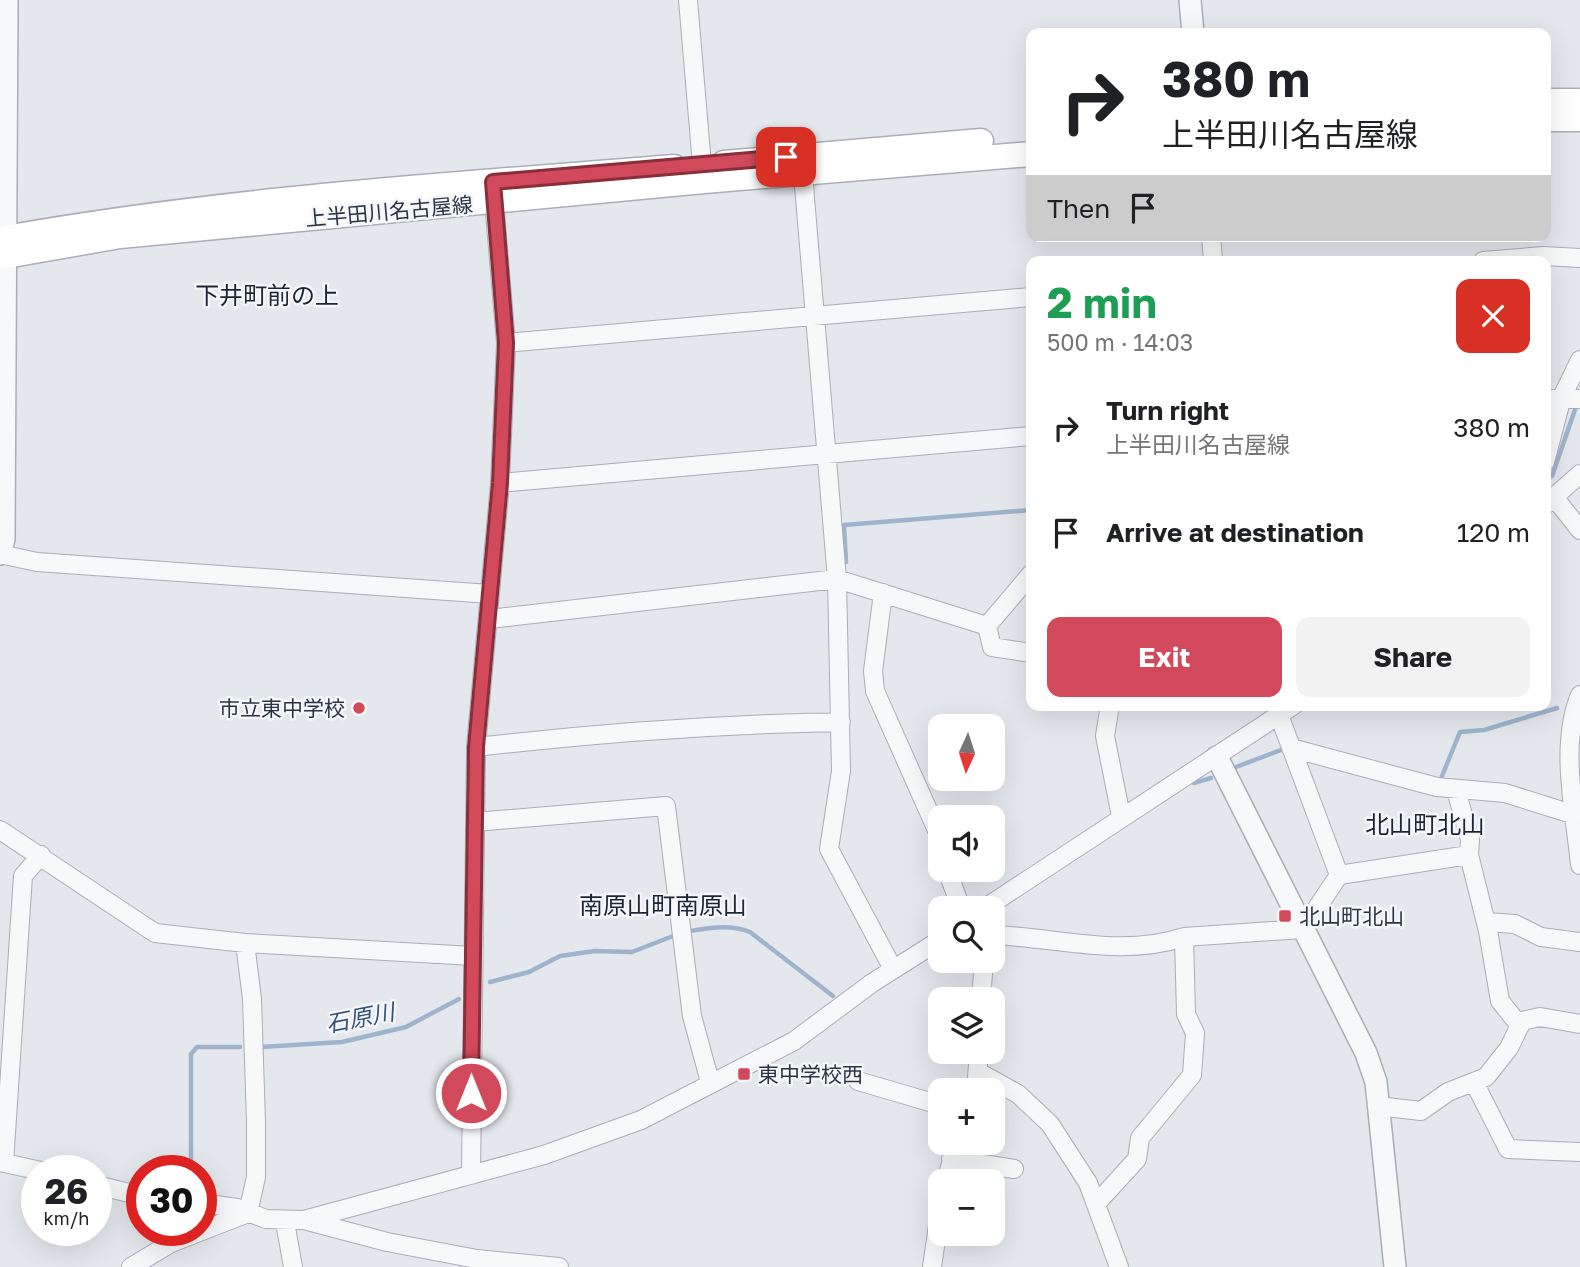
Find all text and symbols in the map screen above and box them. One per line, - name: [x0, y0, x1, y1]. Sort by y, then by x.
- text: 380 m: [1162, 49, 1310, 108]
- icon: right: [1047, 56, 1138, 147]
- text: 上半田川名古屋線: [1162, 115, 1418, 153]
- pin: [756, 127, 816, 187]
- icon: arrive: [767, 138, 805, 176]
- icon: arrive: [1124, 189, 1162, 227]
- street label: 上半田川名古屋線: [304, 191, 474, 231]
- text: Then: [1047, 193, 1110, 224]
- text: 2 min: [1047, 277, 1157, 327]
- button: close: [1456, 279, 1530, 353]
- district label: 下井町前の上: [195, 280, 339, 309]
- text: 500 m · 14:03: [1047, 328, 1193, 356]
- text: Turn right: [1106, 395, 1229, 426]
- icon: right: [1047, 409, 1085, 447]
- text: 380 m: [1453, 412, 1530, 443]
- text: 上半田川名古屋線: [1106, 430, 1290, 458]
- icon: arrive: [1047, 514, 1085, 552]
- text: Arrive at destination: [1106, 517, 1364, 548]
- text: 120 m: [1457, 517, 1530, 548]
- button: Exit: [1047, 617, 1282, 697]
- button: Share: [1296, 617, 1530, 697]
- place label: 市立東中学校: [219, 695, 345, 721]
- marker: 市立東中学校: [351, 700, 367, 716]
- north arrow: [928, 714, 1004, 791]
- map controls: [928, 714, 1005, 1246]
- button: sound: [928, 805, 1005, 882]
- district label: 北山町北山: [1365, 809, 1485, 838]
- district label: 南原山町南原山: [579, 890, 747, 919]
- button: search: [928, 896, 1005, 973]
- place label: 北山町北山: [1299, 903, 1404, 929]
- marker: 北山町北山: [1277, 908, 1293, 924]
- button: layers: [928, 987, 1005, 1064]
- water label: 石原川: [323, 996, 399, 1037]
- position arrow: [434, 1056, 508, 1130]
- place label: 東中学校西: [758, 1061, 863, 1087]
- marker: 東中学校西: [736, 1066, 752, 1082]
- button: +: [928, 1078, 1005, 1155]
- speed limit sign: 30: [126, 1155, 217, 1246]
- button: −: [928, 1169, 1005, 1246]
- text: 26: [45, 1170, 88, 1212]
- text: km/h: [44, 1207, 89, 1229]

